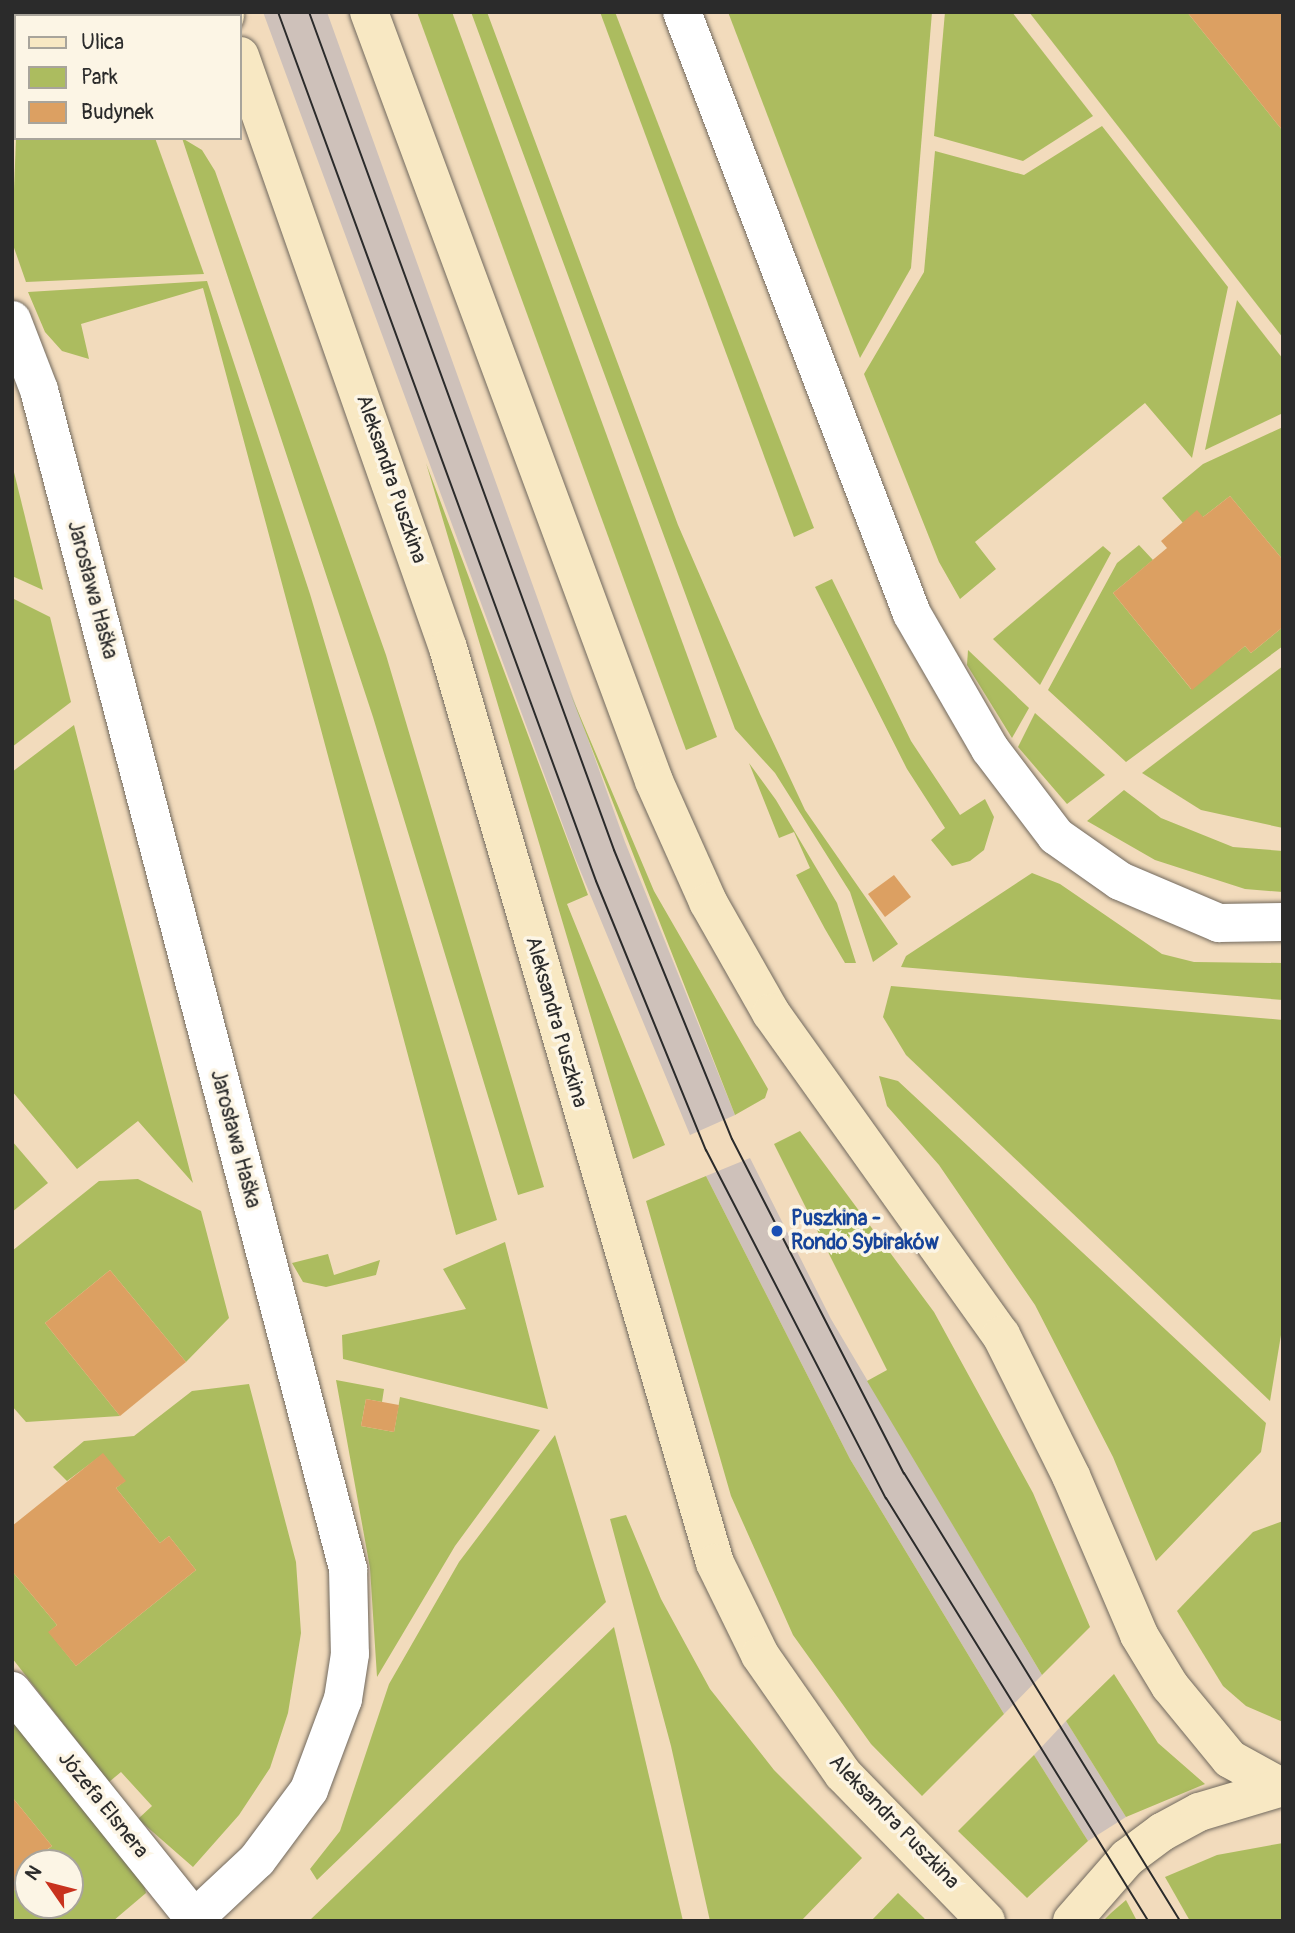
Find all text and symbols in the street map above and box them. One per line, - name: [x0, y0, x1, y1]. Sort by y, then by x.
- legend: [14, 14, 242, 140]
- text: Ulica: [81, 29, 124, 56]
- text: Park: [81, 64, 118, 91]
- text: Budynek: [81, 99, 154, 126]
- street label: Aleksandra Puszkina: [350, 391, 432, 567]
- street label: Jarosława Haška: [61, 518, 123, 662]
- street label: Aleksandra Puszkina: [520, 934, 592, 1110]
- street label: Jarosława Haška: [204, 1067, 266, 1211]
- place label: Puszkina - Rondo Sybiraków: [791, 1206, 939, 1256]
- marker: Puszkina - Rondo Sybiraków: [769, 1223, 785, 1239]
- street label: Józefa Elsnera: [52, 1747, 154, 1863]
- street label: Aleksandra Puszkina: [824, 1750, 964, 1894]
- north arrow: [14, 1849, 84, 1919]
- text: N: [20, 1861, 47, 1885]

